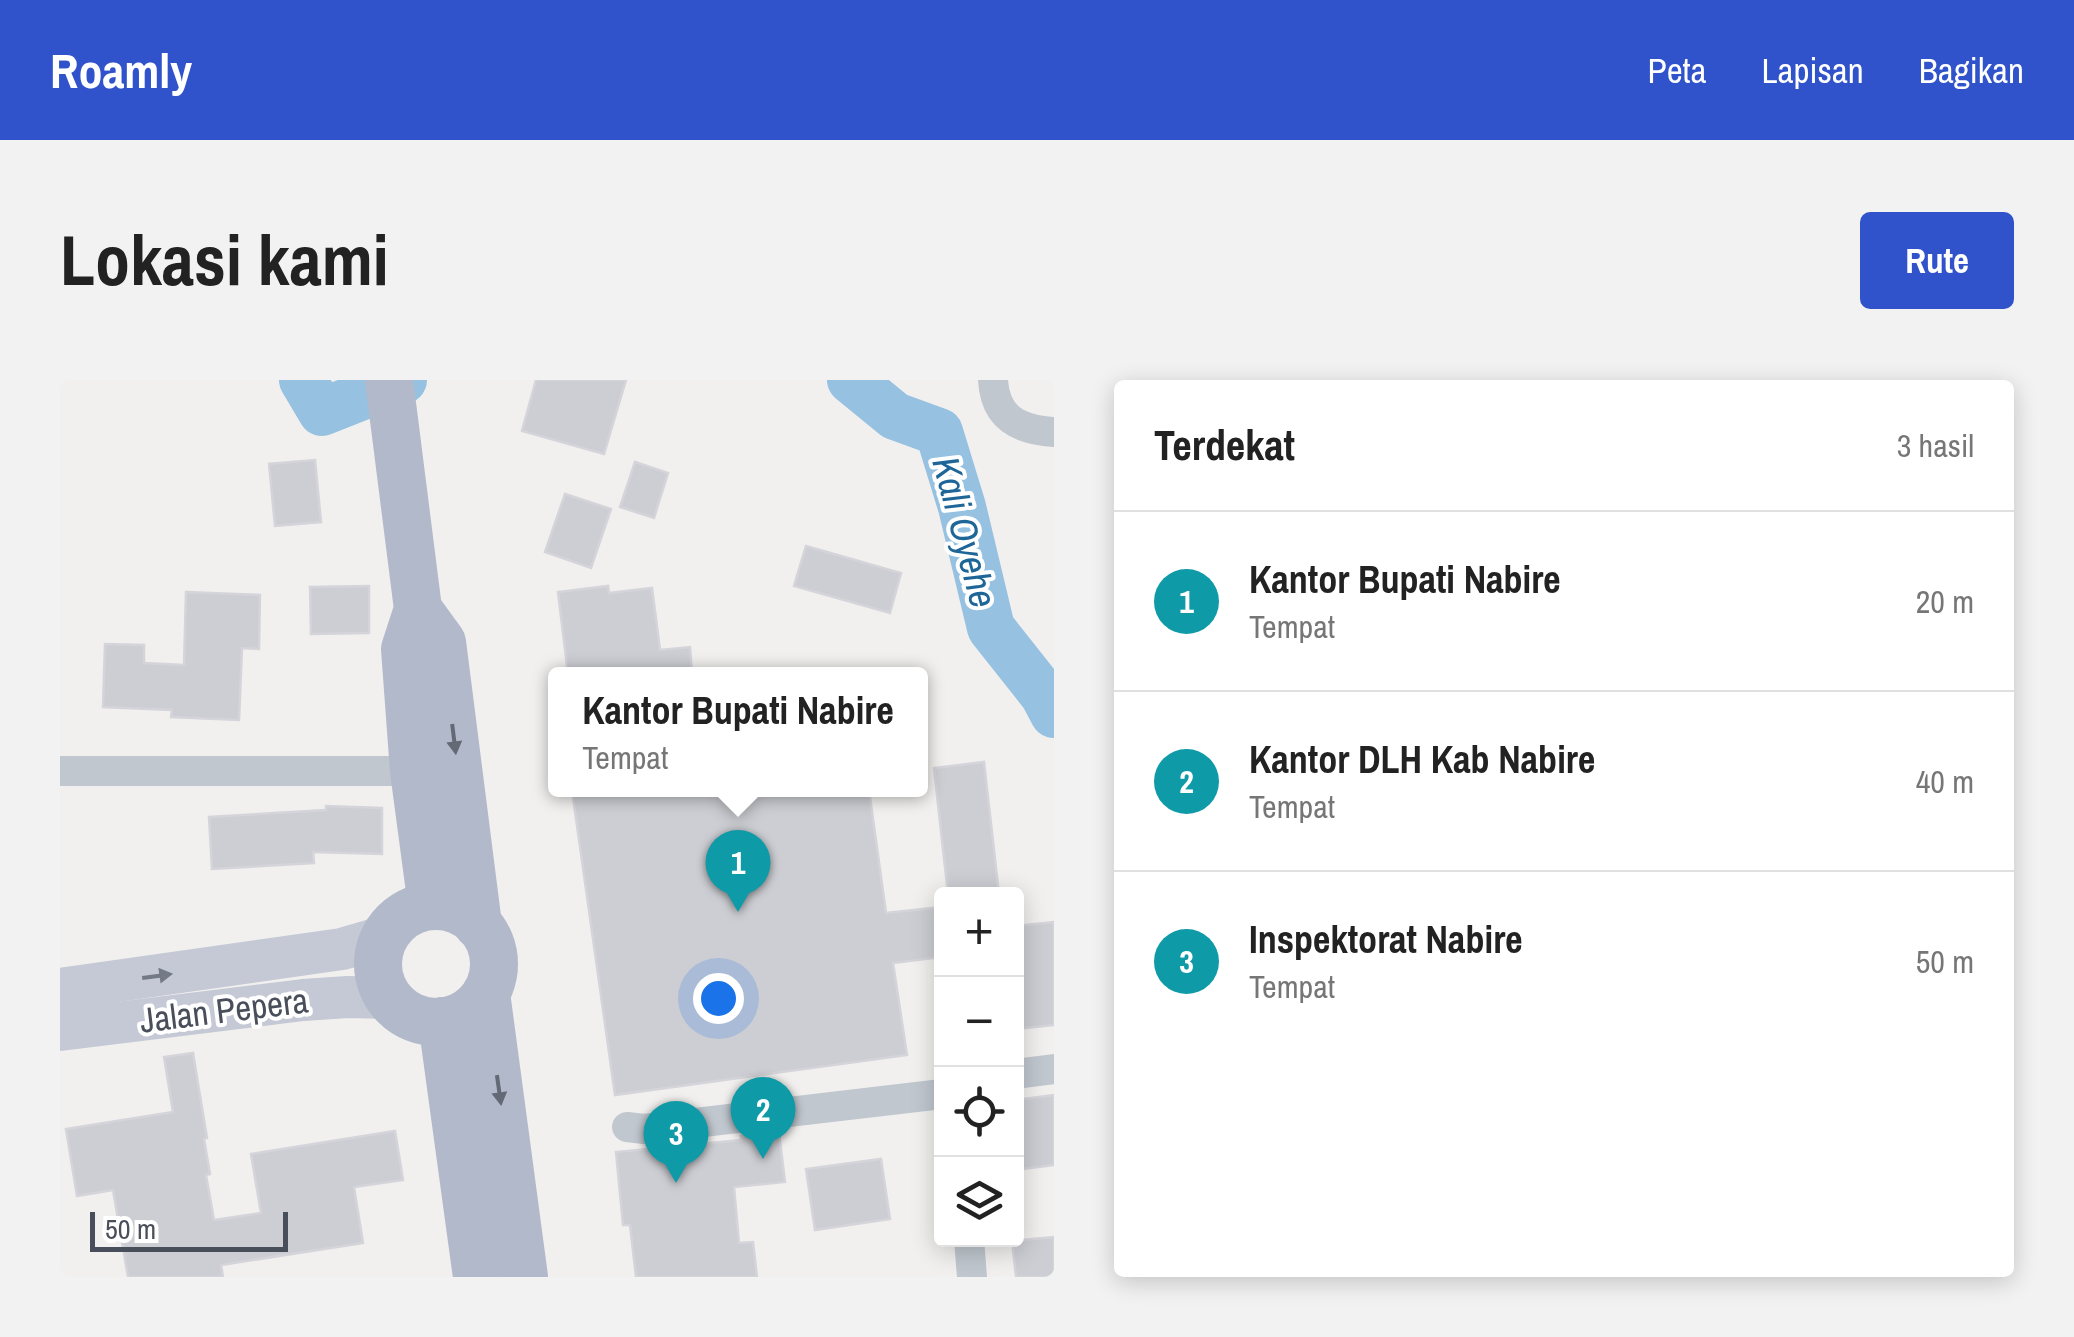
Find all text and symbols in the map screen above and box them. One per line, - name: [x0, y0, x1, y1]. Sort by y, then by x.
- text: Roamly: [50, 38, 192, 103]
- text: Peta: [1647, 47, 1707, 94]
- text: Lapisan: [1762, 47, 1864, 94]
- text: Bagikan: [1919, 47, 2024, 94]
- button: Rute: [1860, 212, 2014, 309]
- text: Lokasi kami: [60, 213, 389, 307]
- text: Terdekat: [1154, 417, 1295, 473]
- text: 3 hasil: [1897, 424, 1974, 467]
- water label: Kali Oyehe: [920, 451, 1010, 613]
- text: Kantor Bupati Nabire: [1249, 554, 1561, 605]
- text: 1: [1179, 580, 1194, 623]
- text: 20 m: [1916, 580, 1974, 623]
- text: Tempat: [1249, 605, 1335, 648]
- popup: [548, 667, 928, 797]
- text: Kantor Bupati Nabire: [582, 685, 894, 736]
- one-way arrow: [446, 724, 462, 755]
- text: Kantor DLH Kab Nabire: [1249, 734, 1595, 785]
- text: Tempat: [582, 736, 668, 779]
- text: 2: [1179, 760, 1194, 803]
- text: 40 m: [1916, 760, 1974, 803]
- text: Tempat: [1249, 785, 1335, 828]
- pin: 1: [706, 830, 770, 912]
- map controls: [934, 887, 1024, 1247]
- button: +: [934, 887, 1024, 977]
- text: Inspektorat Nabire: [1249, 914, 1523, 965]
- text: 3: [1179, 940, 1194, 983]
- text: 50 m: [1916, 940, 1974, 983]
- text: Tempat: [1249, 965, 1335, 1008]
- one-way arrow: [141, 968, 173, 984]
- your location: [693, 973, 744, 1024]
- street label: Jalan Pepera: [137, 976, 311, 1044]
- button: −: [934, 977, 1024, 1067]
- button: locate: [934, 1067, 1024, 1157]
- one-way arrow: [491, 1075, 507, 1106]
- pin: 2: [730, 1076, 796, 1159]
- pin: 3: [644, 1100, 708, 1183]
- button: layers: [934, 1157, 1024, 1247]
- scale bar: [90, 1207, 288, 1251]
- text: 50 m: [105, 1210, 156, 1248]

